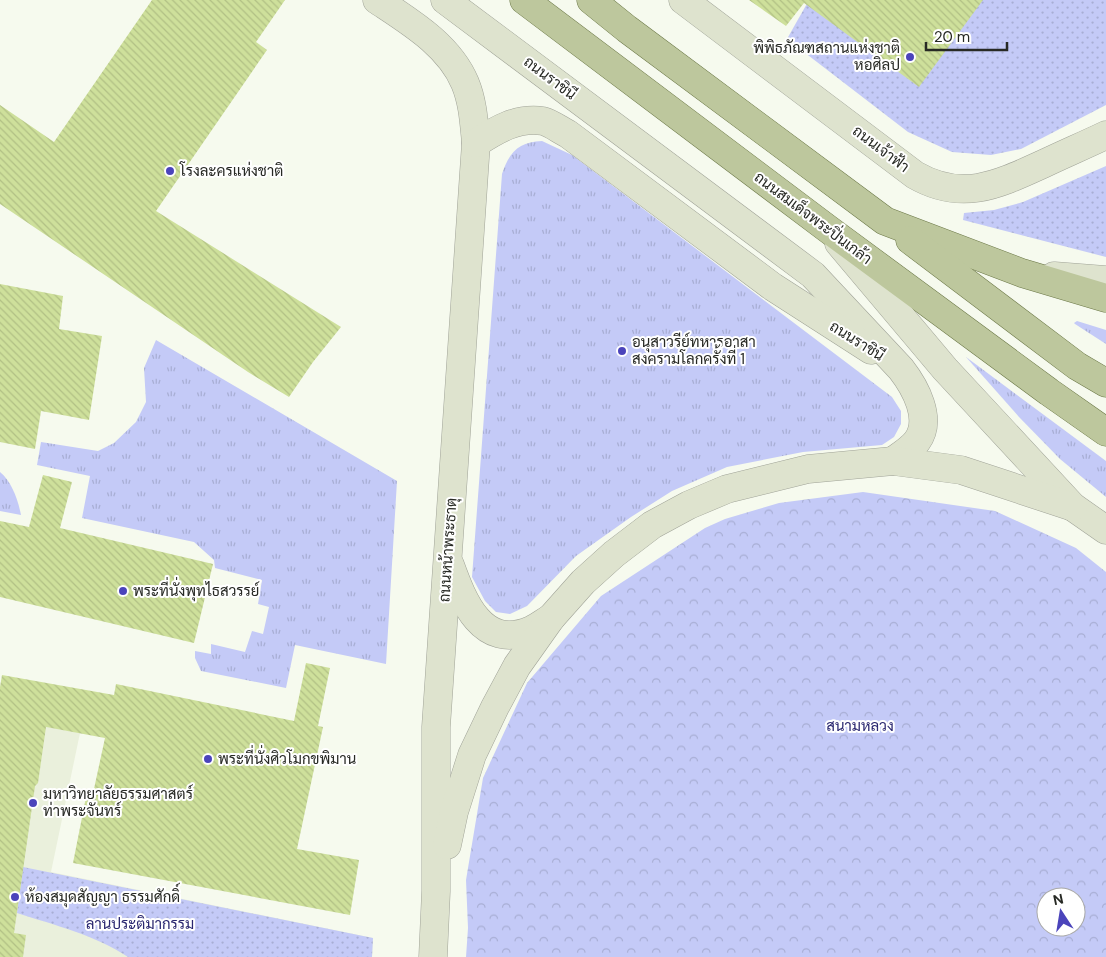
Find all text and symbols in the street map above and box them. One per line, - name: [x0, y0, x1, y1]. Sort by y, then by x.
- scale bar: [926, 20, 1007, 52]
- text: 20 m: [934, 27, 970, 47]
- place label: พิพิธภัณฑสถานแห่งชาติ หอศิลป: [753, 38, 900, 75]
- marker: พิพิธภัณฑสถานแห่งชาติ หอศิลป: [904, 51, 916, 63]
- street label: ถนนราชินี: [520, 52, 580, 104]
- street label: ถนนเจ้าฟ้า: [849, 121, 913, 177]
- place label: โรงละครแห่งชาติ: [179, 161, 283, 181]
- street label: ถนนสมเด็จพระปิ่นเกล้า: [750, 164, 878, 269]
- marker: โรงละครแห่งชาติ: [164, 165, 176, 177]
- street label: ถนนราชินี: [826, 316, 888, 366]
- place label: อนุสาวรีย์ทหารอาสา สงครามโลกครั้งที่ 1: [632, 332, 756, 369]
- marker: อนุสาวรีย์ทหารอาสา สงครามโลกครั้งที่ 1: [616, 345, 628, 357]
- street label: ถนนหน้าพระธาตุ: [434, 497, 463, 603]
- place label: พระที่นั่งพุทไธสวรรย์: [133, 576, 259, 602]
- marker: พระที่นั่งพุทไธสวรรย์: [117, 585, 129, 597]
- park label: สนามหลวง: [826, 716, 894, 736]
- place label: พระที่นั่งศิวโมกขพิมาน: [218, 744, 356, 769]
- marker: พระที่นั่งศิวโมกขพิมาน: [202, 753, 214, 765]
- place label: มหาวิทยาลัยธรรมศาสตร์ ท่าพระจันทร์: [43, 784, 193, 821]
- marker: มหาวิทยาลัยธรรมศาสตร์ ท่าพระจันทร์: [27, 797, 39, 809]
- place label: ห้องสมุดสัญญา ธรรมศักดิ์: [25, 882, 180, 908]
- north arrow: [1036, 887, 1086, 937]
- text: N: [1051, 889, 1065, 909]
- marker: ห้องสมุดสัญญา ธรรมศักดิ์: [9, 891, 21, 903]
- park label: ลานประติมากรรม: [86, 914, 194, 934]

